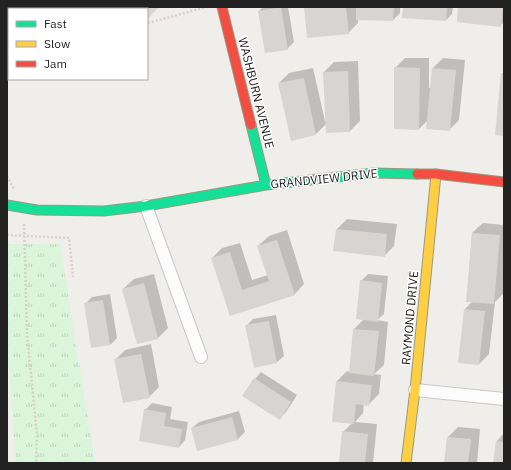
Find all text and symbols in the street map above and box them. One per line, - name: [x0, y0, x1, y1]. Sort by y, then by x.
- legend: [8, 8, 148, 80]
- text: Fast: [44, 16, 67, 31]
- text: Slow: [44, 36, 70, 51]
- street label: WASHBURN AVENUE: [235, 36, 278, 150]
- text: Jam: [44, 56, 67, 71]
- street label: GRANDVIEW DRIVE: [270, 165, 378, 192]
- street label: RAYMOND DRIVE: [398, 270, 421, 366]

